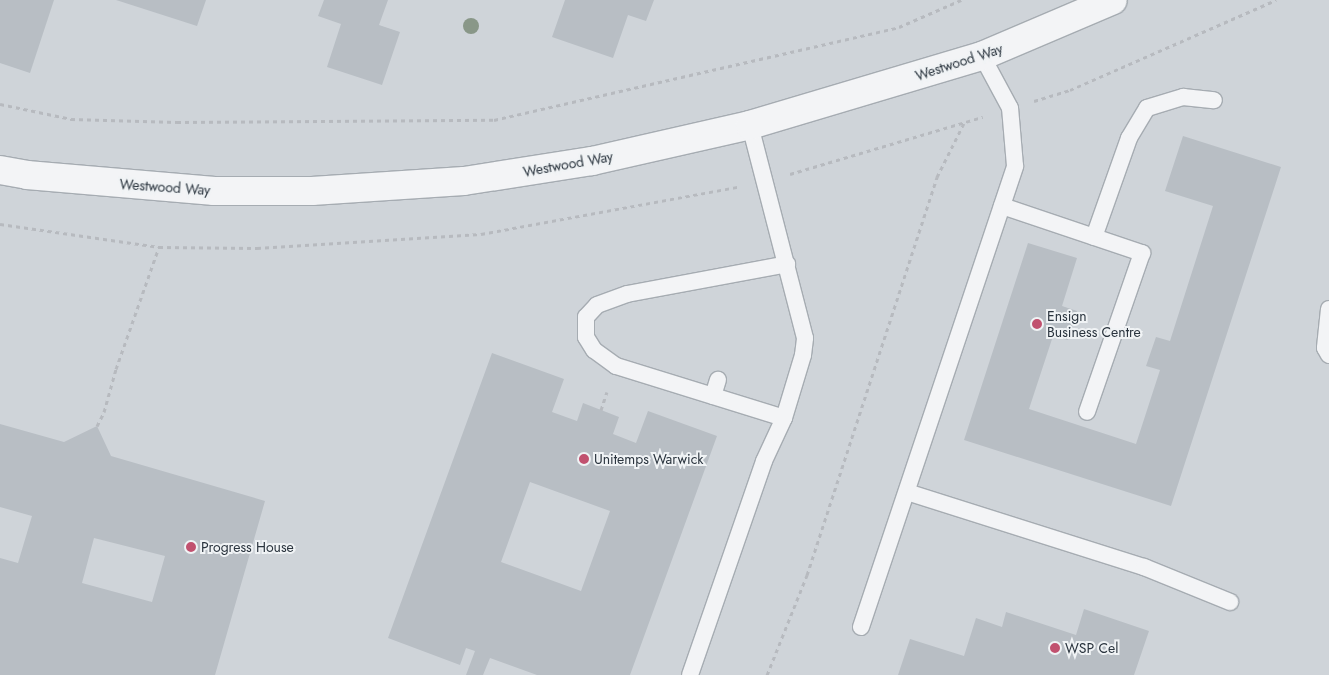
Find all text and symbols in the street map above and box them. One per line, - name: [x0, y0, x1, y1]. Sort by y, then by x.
- street label: Westwood Way: [913, 40, 1005, 84]
- street label: Westwood Way: [522, 148, 614, 180]
- street label: Westwood Way: [119, 175, 211, 199]
- place label: Ensign Business Centre: [1047, 308, 1141, 341]
- marker: Ensign Business Centre: [1031, 318, 1043, 330]
- place label: Unitemps Warwick: [594, 451, 703, 467]
- marker: Unitemps Warwick: [578, 453, 590, 465]
- place label: Progress House: [201, 539, 294, 555]
- marker: Progress House: [185, 541, 197, 553]
- place label: WSP Cel: [1065, 640, 1118, 656]
- marker: WSP Cel: [1049, 642, 1061, 654]

